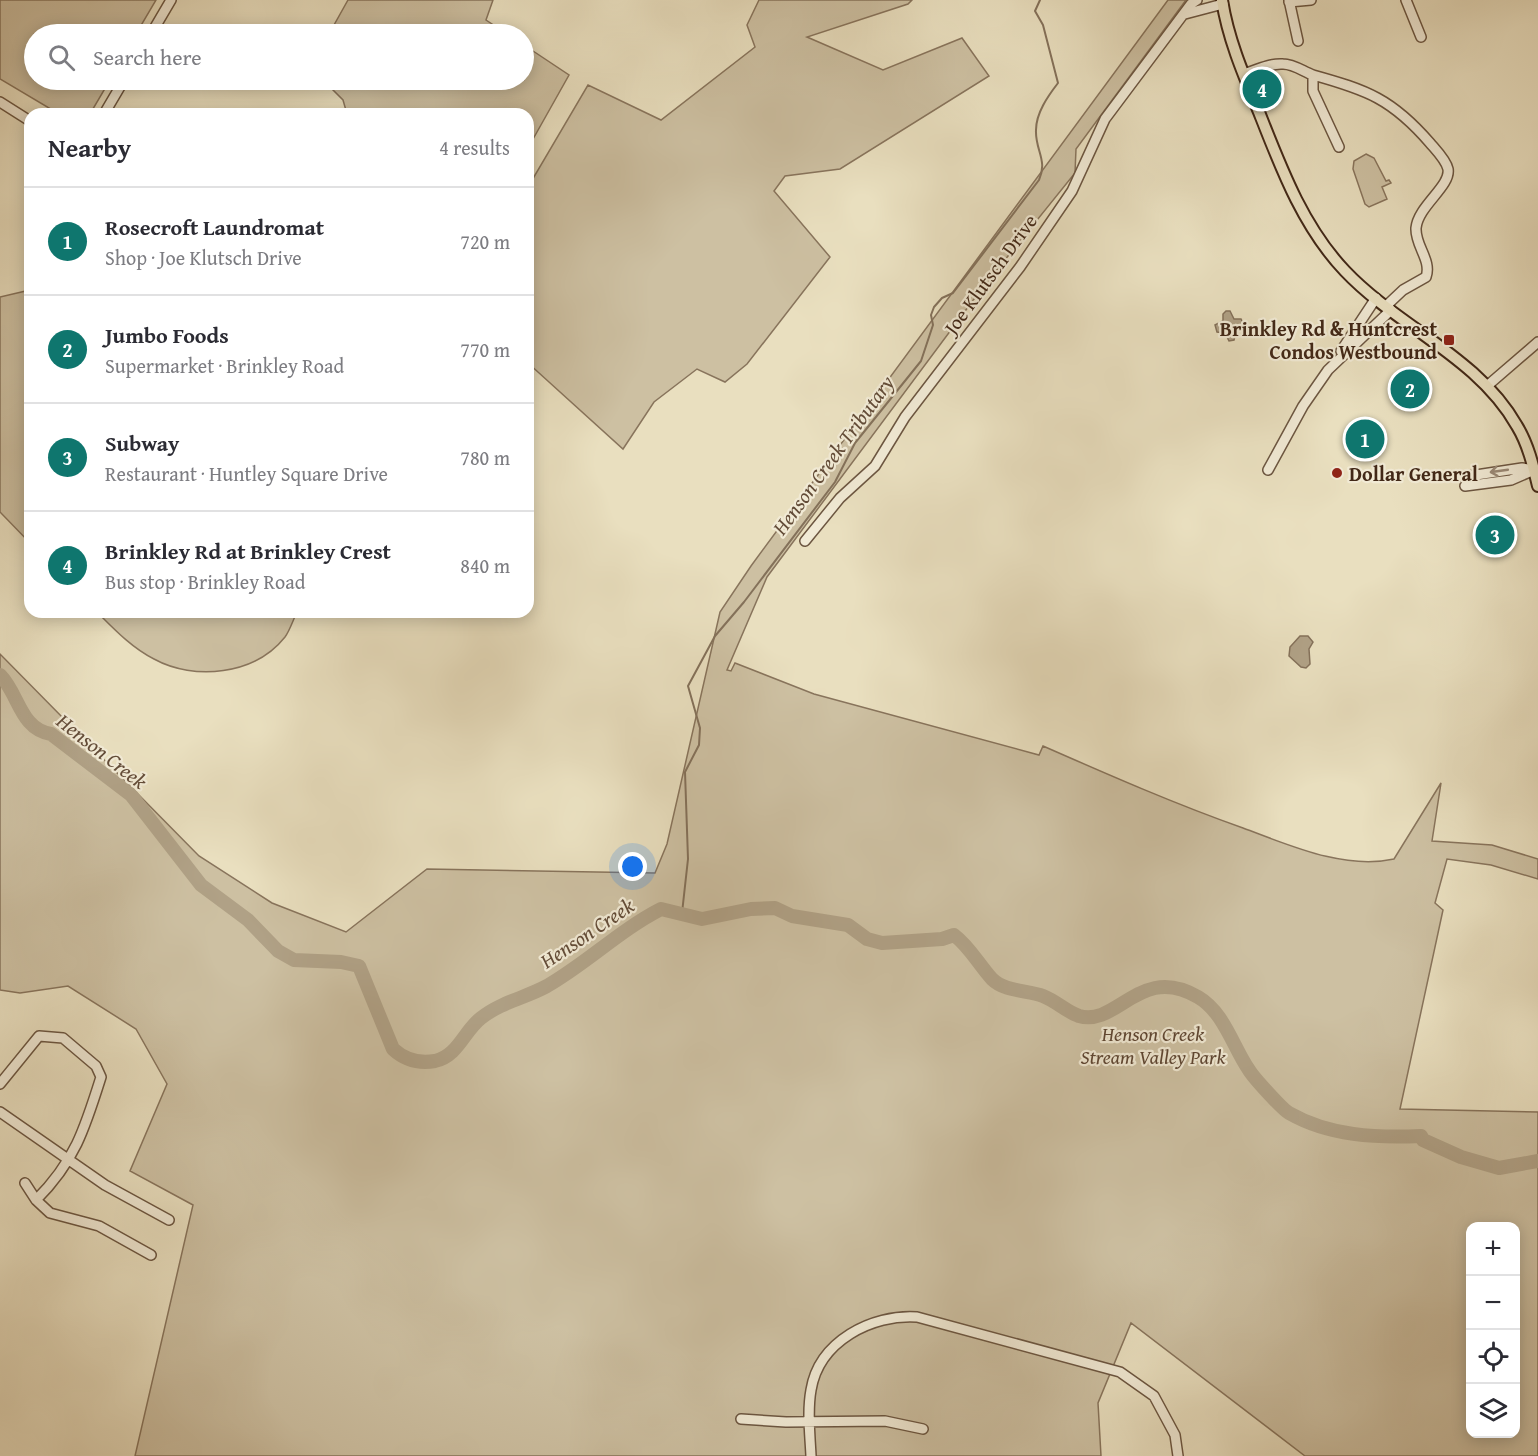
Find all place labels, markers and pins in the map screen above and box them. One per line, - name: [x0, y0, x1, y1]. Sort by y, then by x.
- pin: 4: [1242, 66, 1282, 112]
- place label: Brinkley Rd & Huntcrest Condos Westbound: [1220, 314, 1438, 366]
- marker: Brinkley Rd & Huntcrest Condos Westbound: [1442, 333, 1456, 347]
- pin: 2: [1390, 366, 1430, 412]
- pin: 1: [1346, 416, 1384, 462]
- place label: Dollar General: [1349, 459, 1478, 488]
- marker: Dollar General: [1330, 466, 1344, 480]
- pin: 3: [1476, 512, 1514, 558]

